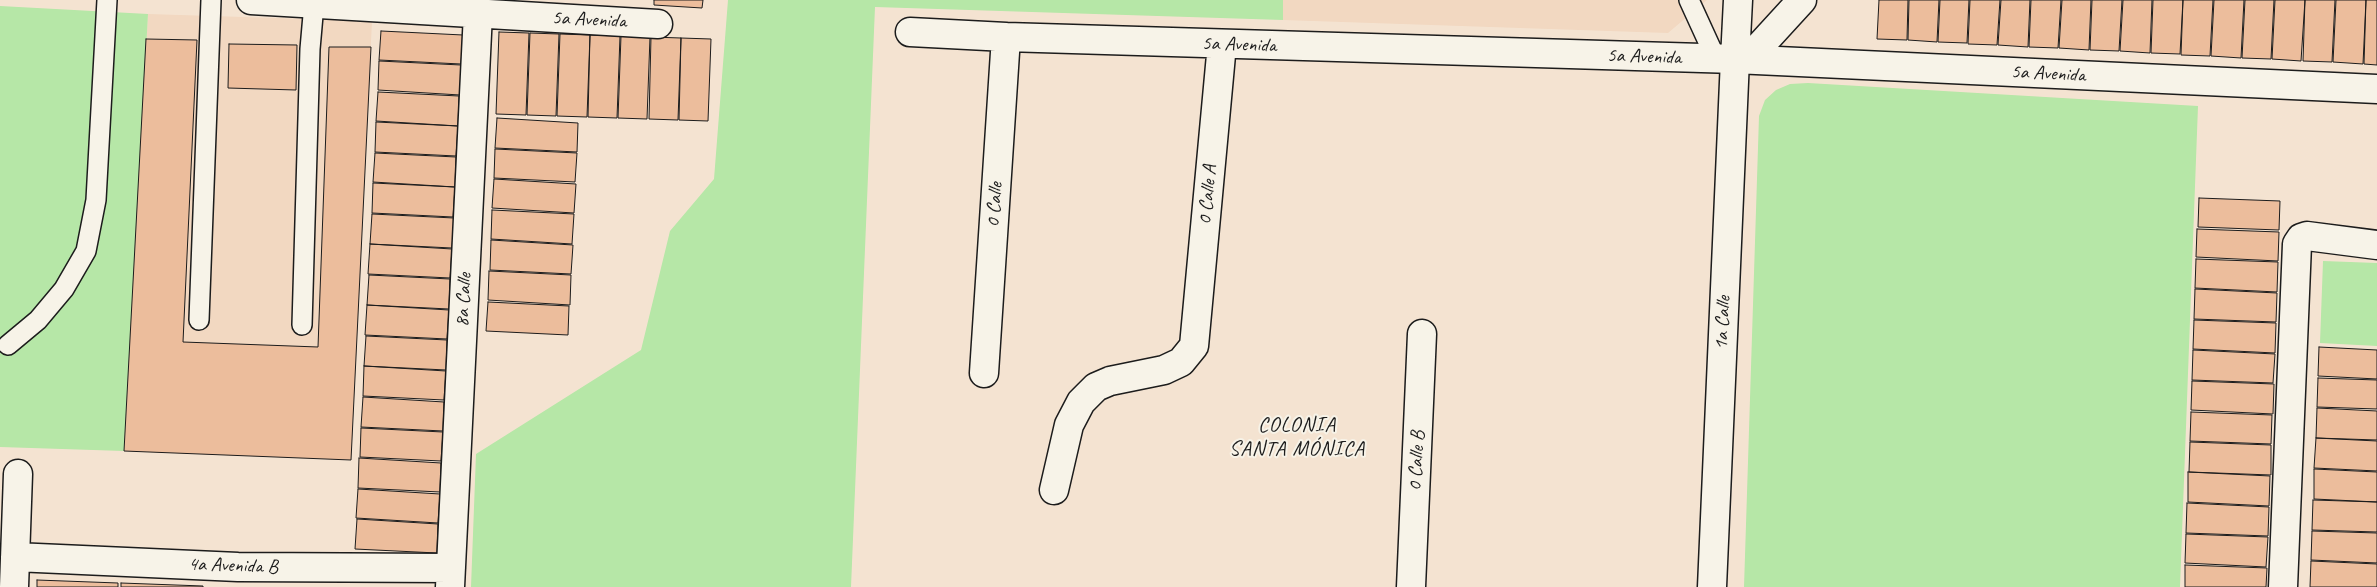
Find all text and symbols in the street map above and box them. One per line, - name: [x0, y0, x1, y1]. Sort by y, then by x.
- street label: 5a Avenida: [551, 6, 627, 34]
- street label: 5a Avenida: [1201, 32, 1277, 58]
- street label: 5a Avenida: [1606, 44, 1682, 70]
- street label: 5a Avenida: [2010, 60, 2086, 88]
- street label: 0 Calle A: [1193, 164, 1223, 226]
- street label: 0 Calle: [981, 182, 1009, 228]
- street label: 8a Calle: [451, 272, 477, 328]
- street label: 1a Calle: [1710, 295, 1736, 351]
- district label: COLONIA SANTA MÓNICA: [1227, 412, 1367, 462]
- street label: 0 Calle B: [1403, 430, 1431, 492]
- street label: 4a Avenida B: [188, 552, 278, 580]

